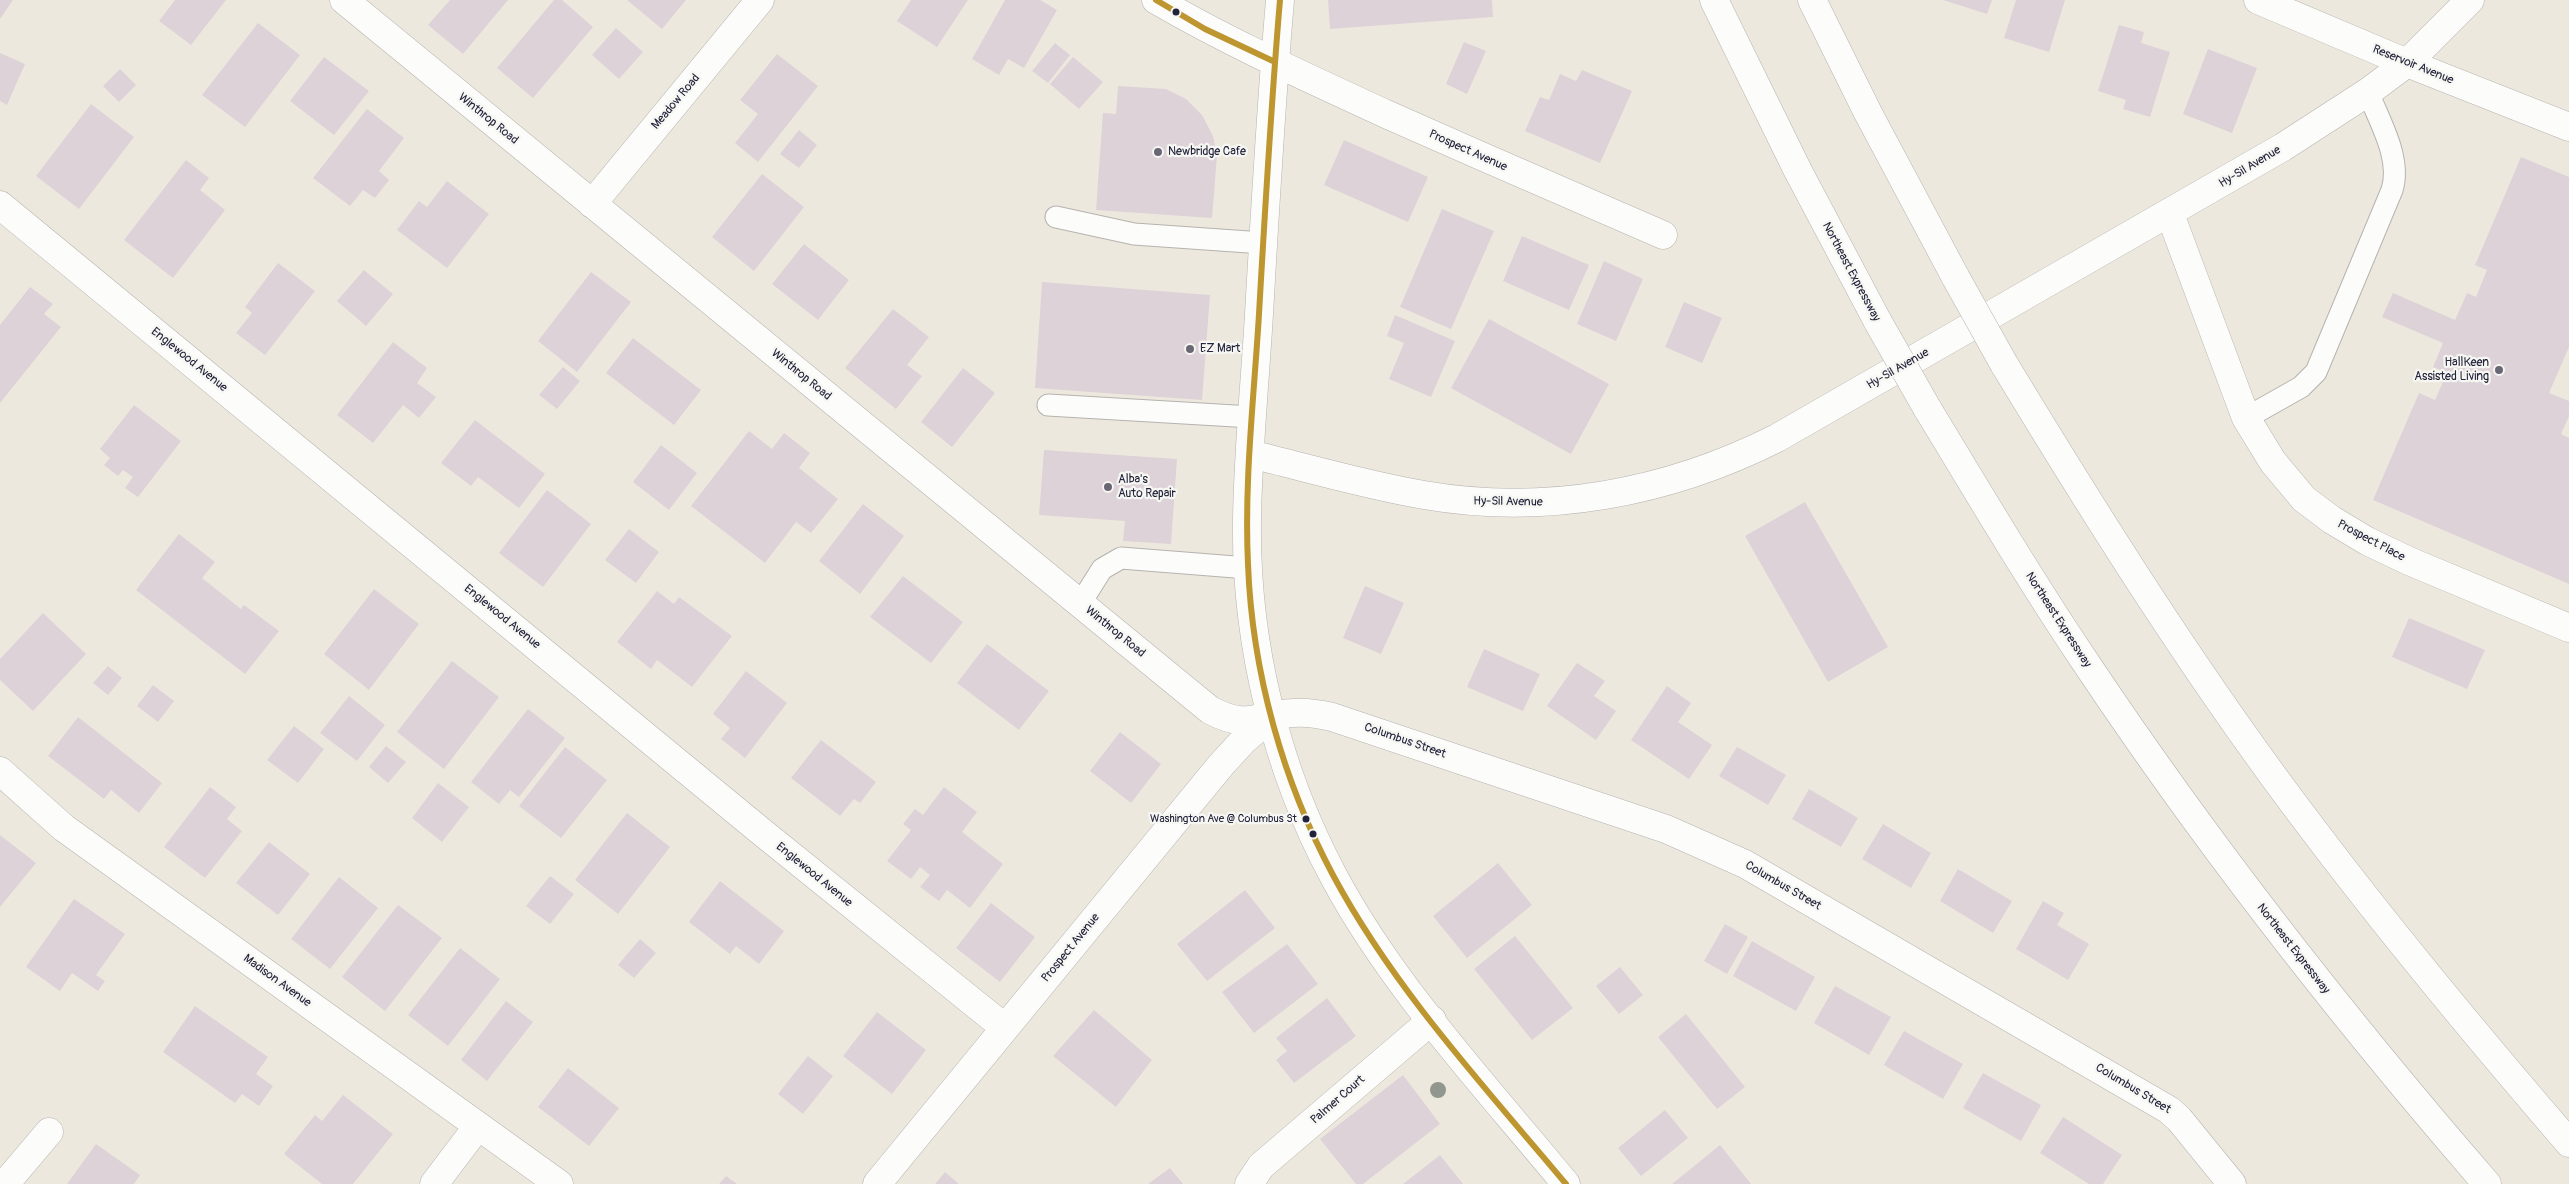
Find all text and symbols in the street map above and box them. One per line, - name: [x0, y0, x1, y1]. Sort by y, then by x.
- unlabelled marker: [1171, 7, 1181, 17]
- street label: Reservoir Avenue: [2370, 42, 2456, 88]
- street label: Meadow Road: [649, 71, 703, 133]
- street label: Winthrop Road: [455, 90, 521, 148]
- street label: Prospect Avenue: [1427, 127, 1509, 175]
- street label: Hy-Sil Avenue: [2217, 143, 2283, 191]
- place label: Newbridge Cafe: [1168, 145, 1246, 159]
- marker: Newbridge Cafe: [1152, 146, 1164, 158]
- street label: Northeast Expressway: [1819, 220, 1883, 324]
- street label: Englewood Avenue: [148, 325, 230, 395]
- place label: EZ Mart: [1200, 342, 1240, 356]
- marker: EZ Mart: [1184, 343, 1196, 355]
- street label: Hy-Sil Avenue: [1864, 345, 1932, 393]
- street label: Winthrop Road: [768, 346, 834, 404]
- place label: HallKeen Assisted Living: [2414, 356, 2489, 384]
- marker: HallKeen Assisted Living: [2493, 364, 2505, 376]
- place label: Alba's Auto Repair: [1118, 473, 1176, 501]
- marker: Alba's Auto Repair: [1102, 481, 1114, 493]
- street label: Hy-Sil Avenue: [1473, 494, 1543, 510]
- street label: Prospect Place: [2335, 517, 2407, 565]
- street label: Northeast Expressway: [2022, 570, 2094, 670]
- street label: Englewood Avenue: [461, 582, 543, 652]
- street label: Winthrop Road: [1082, 603, 1148, 661]
- street label: Columbus Street: [1362, 720, 1448, 762]
- place label: Washington Ave @ Columbus St: [1150, 812, 1297, 826]
- marker: Washington Ave @ Columbus St: [1301, 814, 1311, 824]
- unlabelled marker: [1308, 829, 1318, 839]
- street label: Englewood Avenue: [773, 840, 855, 910]
- street label: Columbus Street: [1742, 858, 1824, 914]
- street label: Northeast Expressway: [2253, 901, 2333, 997]
- street label: Prospect Avenue: [1039, 911, 1103, 985]
- street label: Madison Avenue: [240, 952, 314, 1010]
- street label: Columbus Street: [2093, 1061, 2173, 1117]
- street label: Palmer Court: [1308, 1073, 1368, 1127]

